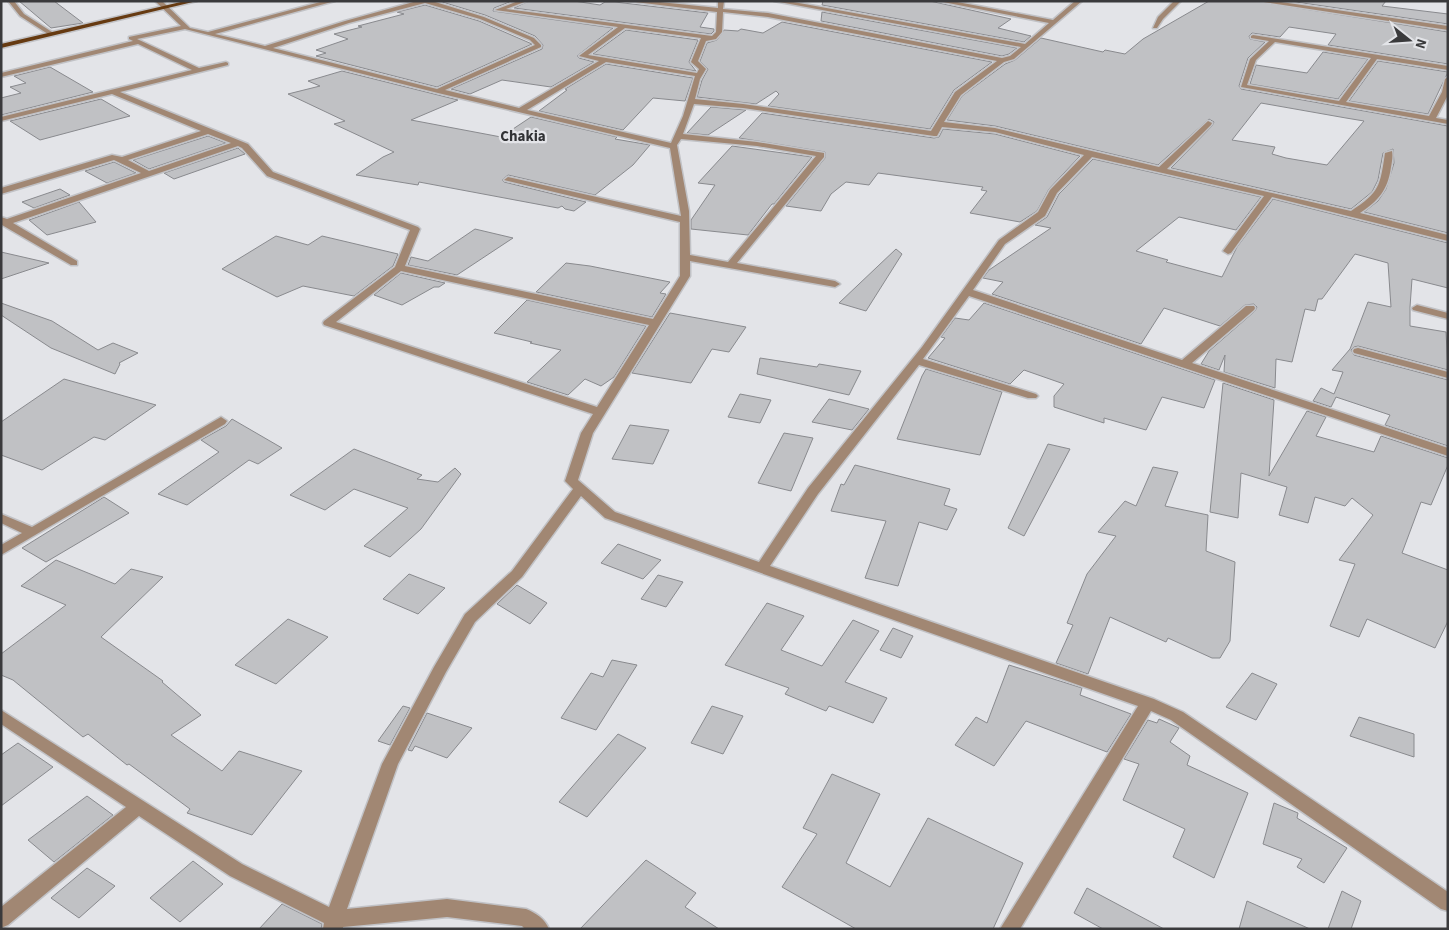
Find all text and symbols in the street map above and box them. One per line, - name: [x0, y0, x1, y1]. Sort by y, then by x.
- north arrow: [1384, 15, 1434, 65]
- text: N: [1410, 36, 1431, 51]
- district label: Chakia: [500, 126, 546, 147]

